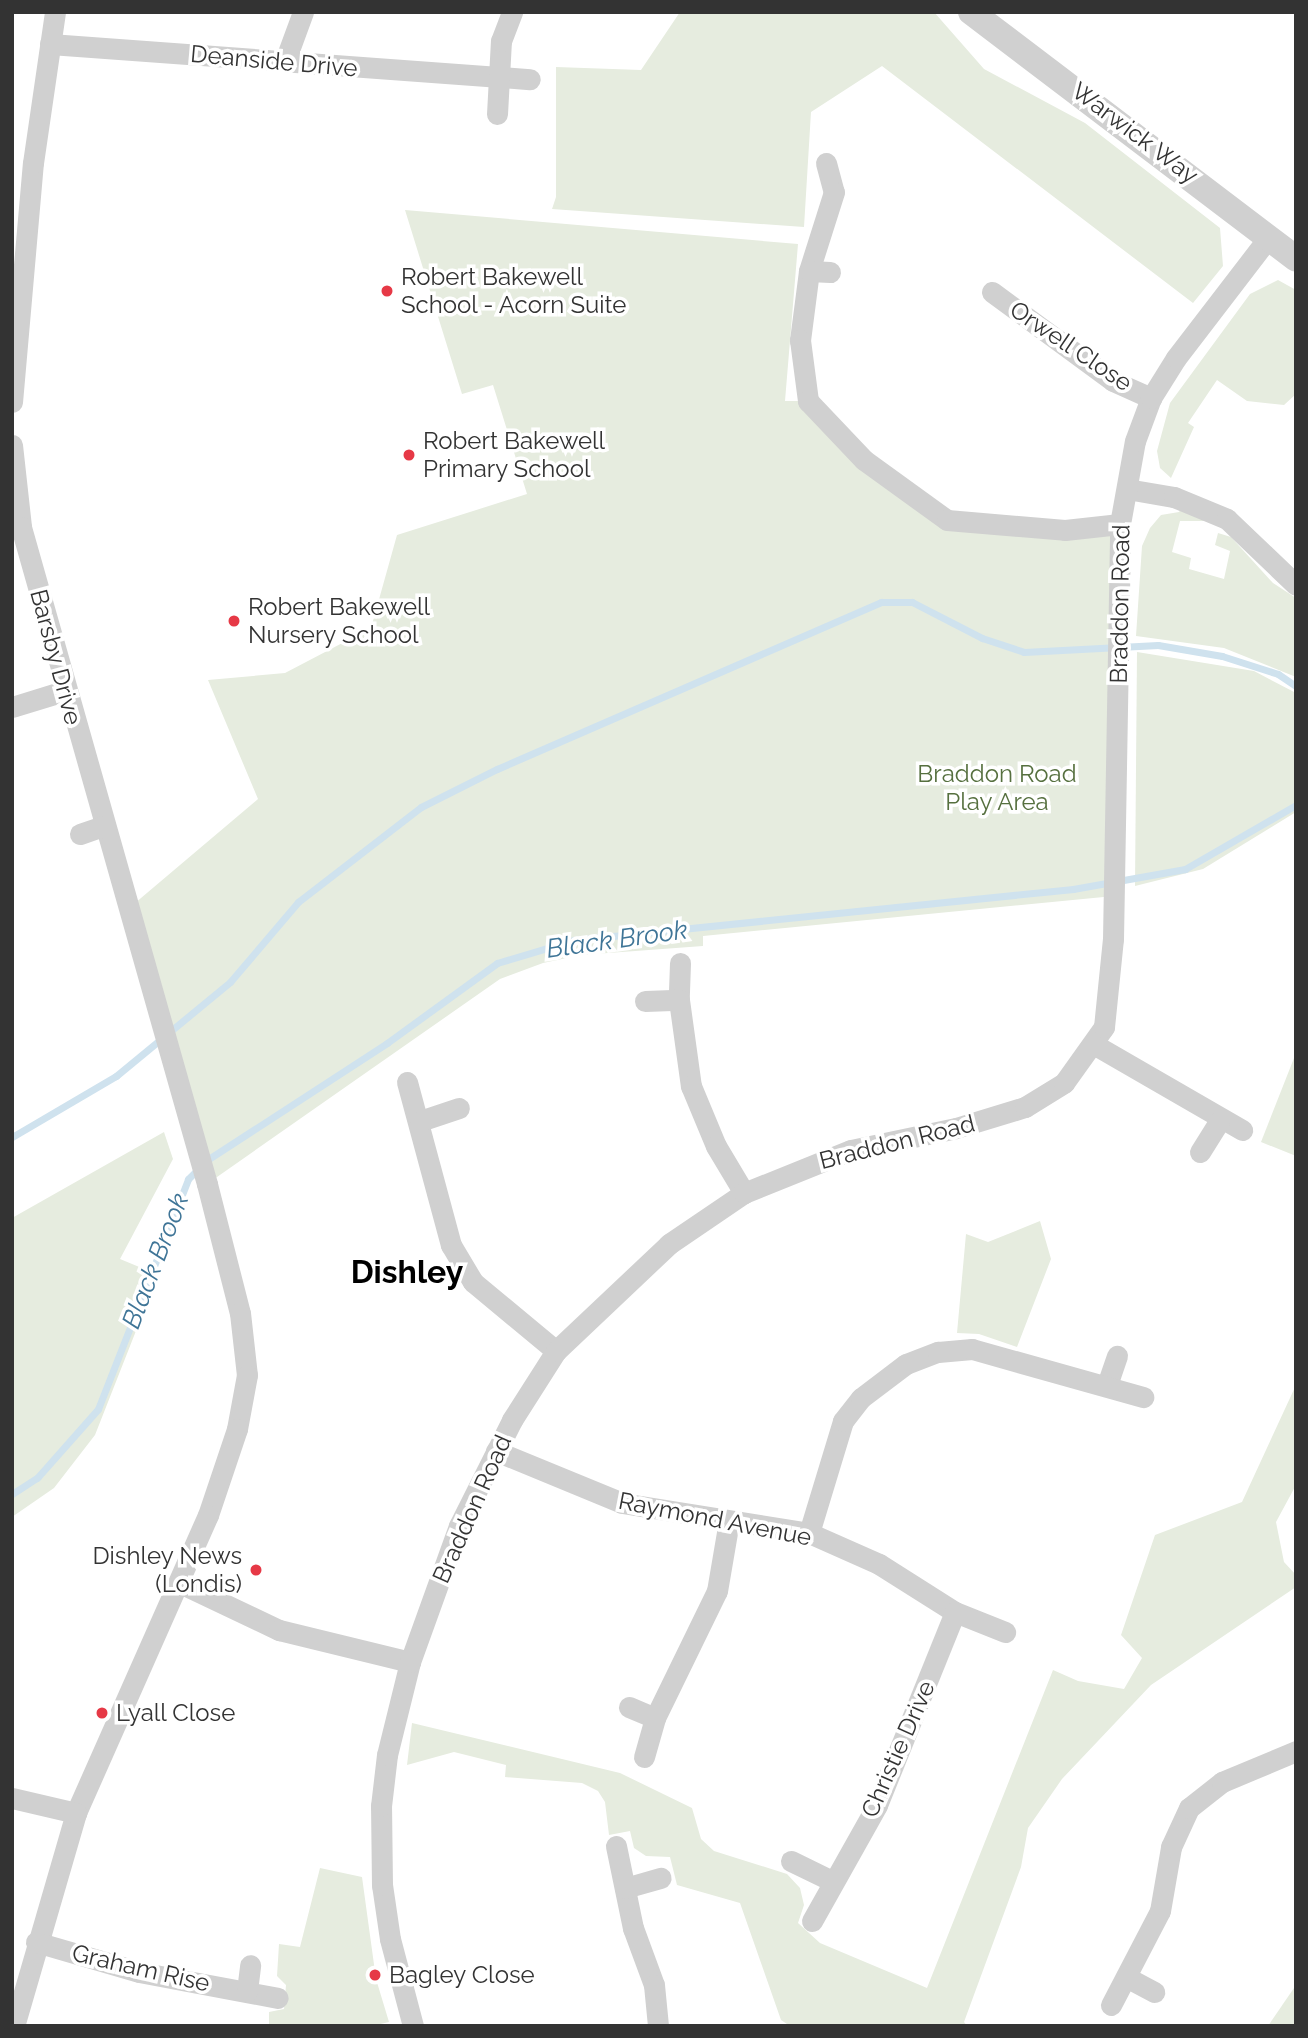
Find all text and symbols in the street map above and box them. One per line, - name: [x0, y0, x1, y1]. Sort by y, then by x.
- street label: Deanside Drive: [189, 39, 359, 83]
- street label: Warwick Way: [1066, 76, 1204, 190]
- place label: Robert Bakewell School - Acorn Suite: [401, 263, 628, 319]
- marker: Robert Bakewell School - Acorn Suite: [379, 283, 395, 299]
- street label: Orwell Close: [1004, 294, 1138, 398]
- place label: Robert Bakewell Primary School: [423, 427, 605, 483]
- marker: Robert Bakewell Primary School: [401, 447, 417, 463]
- street label: Braddon Road: [1104, 524, 1136, 684]
- street label: Barsby Drive: [24, 586, 88, 728]
- place label: Robert Bakewell Nursery School: [248, 593, 430, 649]
- marker: Robert Bakewell Nursery School: [226, 613, 242, 629]
- park label: Braddon Road Play Area: [917, 760, 1077, 816]
- water label: Black Brook: [544, 915, 690, 965]
- street label: Braddon Road: [816, 1109, 978, 1175]
- water label: Black Brook: [116, 1189, 196, 1333]
- district label: Dishley: [351, 1253, 463, 1291]
- street label: Braddon Road: [426, 1430, 518, 1588]
- street label: Raymond Avenue: [616, 1486, 814, 1552]
- place label: Dishley News (Londis): [92, 1542, 242, 1598]
- marker: Dishley News (Londis): [248, 1562, 264, 1578]
- street label: Christie Drive: [855, 1676, 941, 1822]
- place label: Lyall Close: [116, 1699, 236, 1727]
- marker: Lyall Close: [94, 1705, 110, 1721]
- street label: Graham Rise: [69, 1938, 213, 1998]
- place label: Bagley Close: [389, 1961, 535, 1989]
- marker: Bagley Close: [367, 1967, 383, 1983]

